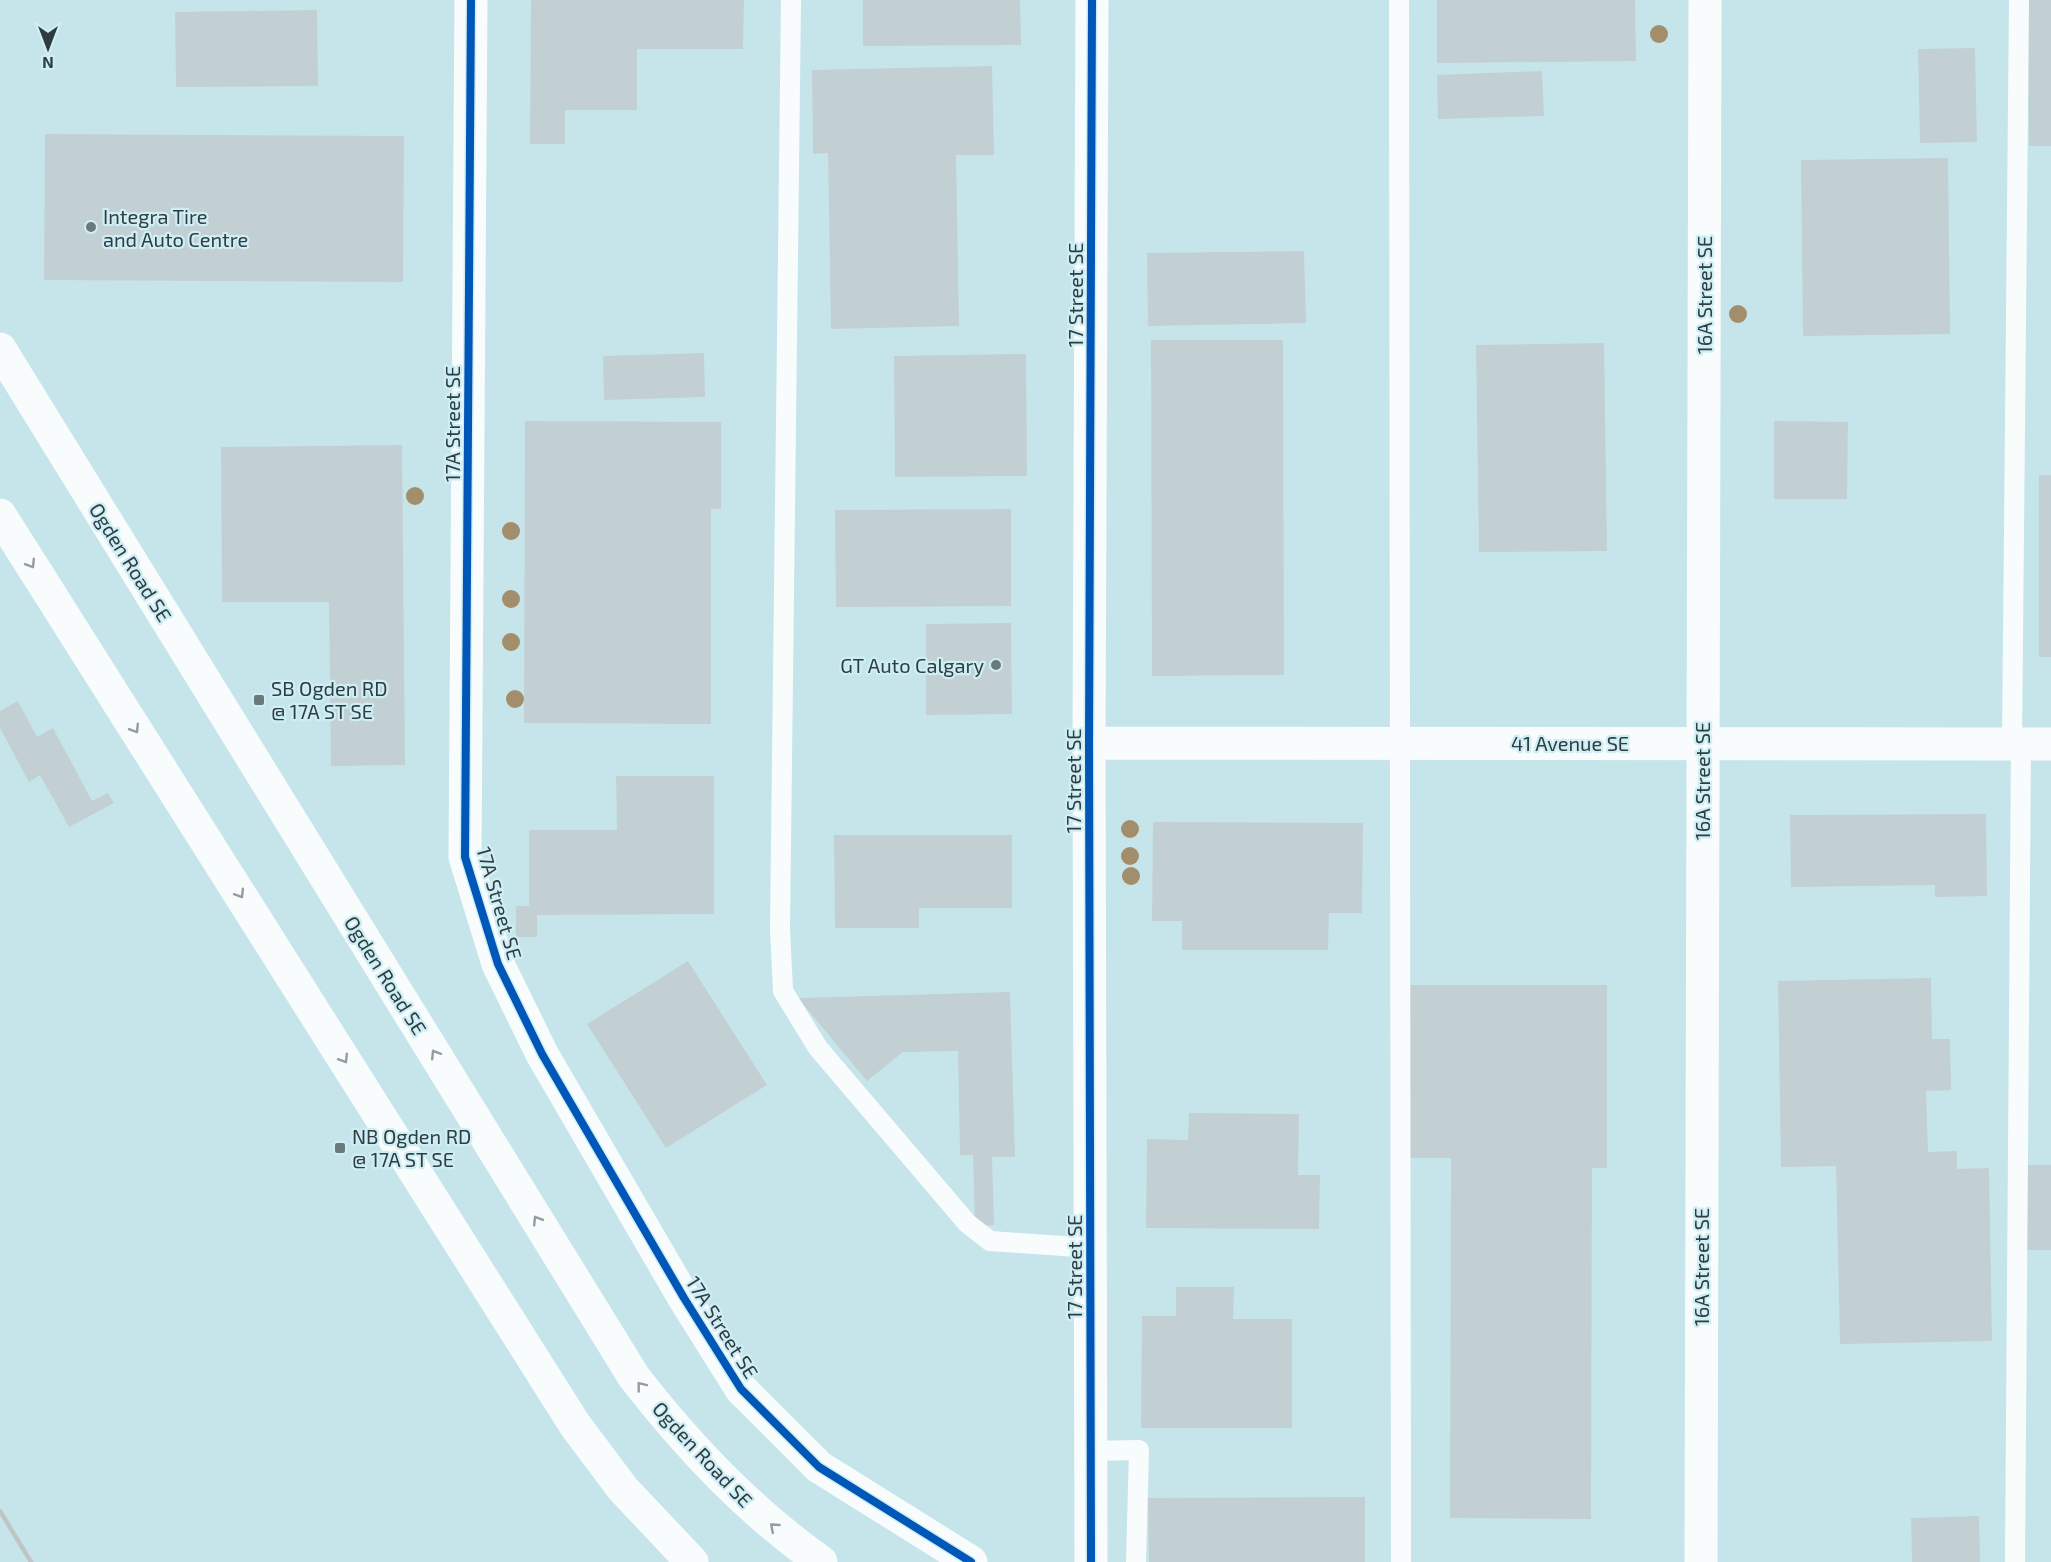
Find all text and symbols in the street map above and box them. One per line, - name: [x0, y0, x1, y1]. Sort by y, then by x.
- north arrow: [18, 18, 78, 78]
- text: N: [42, 54, 54, 73]
- place label: Integra Tire and Auto Centre: [103, 204, 248, 251]
- marker: Integra Tire and Auto Centre: [84, 220, 98, 234]
- street label: 16A Street SE: [1692, 236, 1716, 354]
- street label: 17 Street SE: [1063, 242, 1087, 348]
- street label: 17A Street SE: [440, 366, 464, 482]
- street label: Ogden Road SE: [85, 498, 177, 626]
- one-way arrow: [24, 558, 35, 569]
- place label: GT Auto Calgary: [840, 653, 984, 677]
- marker: GT Auto Calgary: [989, 658, 1003, 672]
- place label: SB Ogden RD @ 17A ST SE: [271, 676, 387, 723]
- marker: SB Ogden RD @ 17A ST SE: [252, 693, 266, 707]
- street label: 16A Street SE: [1690, 722, 1714, 840]
- one-way arrow: [128, 723, 140, 733]
- street label: 17 Street SE: [1061, 728, 1085, 834]
- street label: 41 Avenue SE: [1511, 731, 1629, 755]
- street label: 17A Street SE: [472, 844, 528, 962]
- one-way arrow: [232, 888, 244, 898]
- street label: Ogden Road SE: [340, 911, 432, 1039]
- one-way arrow: [431, 1050, 443, 1060]
- one-way arrow: [336, 1053, 348, 1063]
- place label: NB Ogden RD @ 17A ST SE: [352, 1124, 471, 1171]
- marker: NB Ogden RD @ 17A ST SE: [333, 1141, 347, 1155]
- street label: 16A Street SE: [1689, 1208, 1713, 1326]
- street label: 17 Street SE: [1062, 1214, 1086, 1320]
- one-way arrow: [533, 1216, 545, 1226]
- street label: 17A Street SE: [682, 1271, 764, 1383]
- one-way arrow: [637, 1381, 648, 1392]
- street label: Ogden Road SE: [648, 1396, 758, 1512]
- one-way arrow: [770, 1523, 781, 1534]

